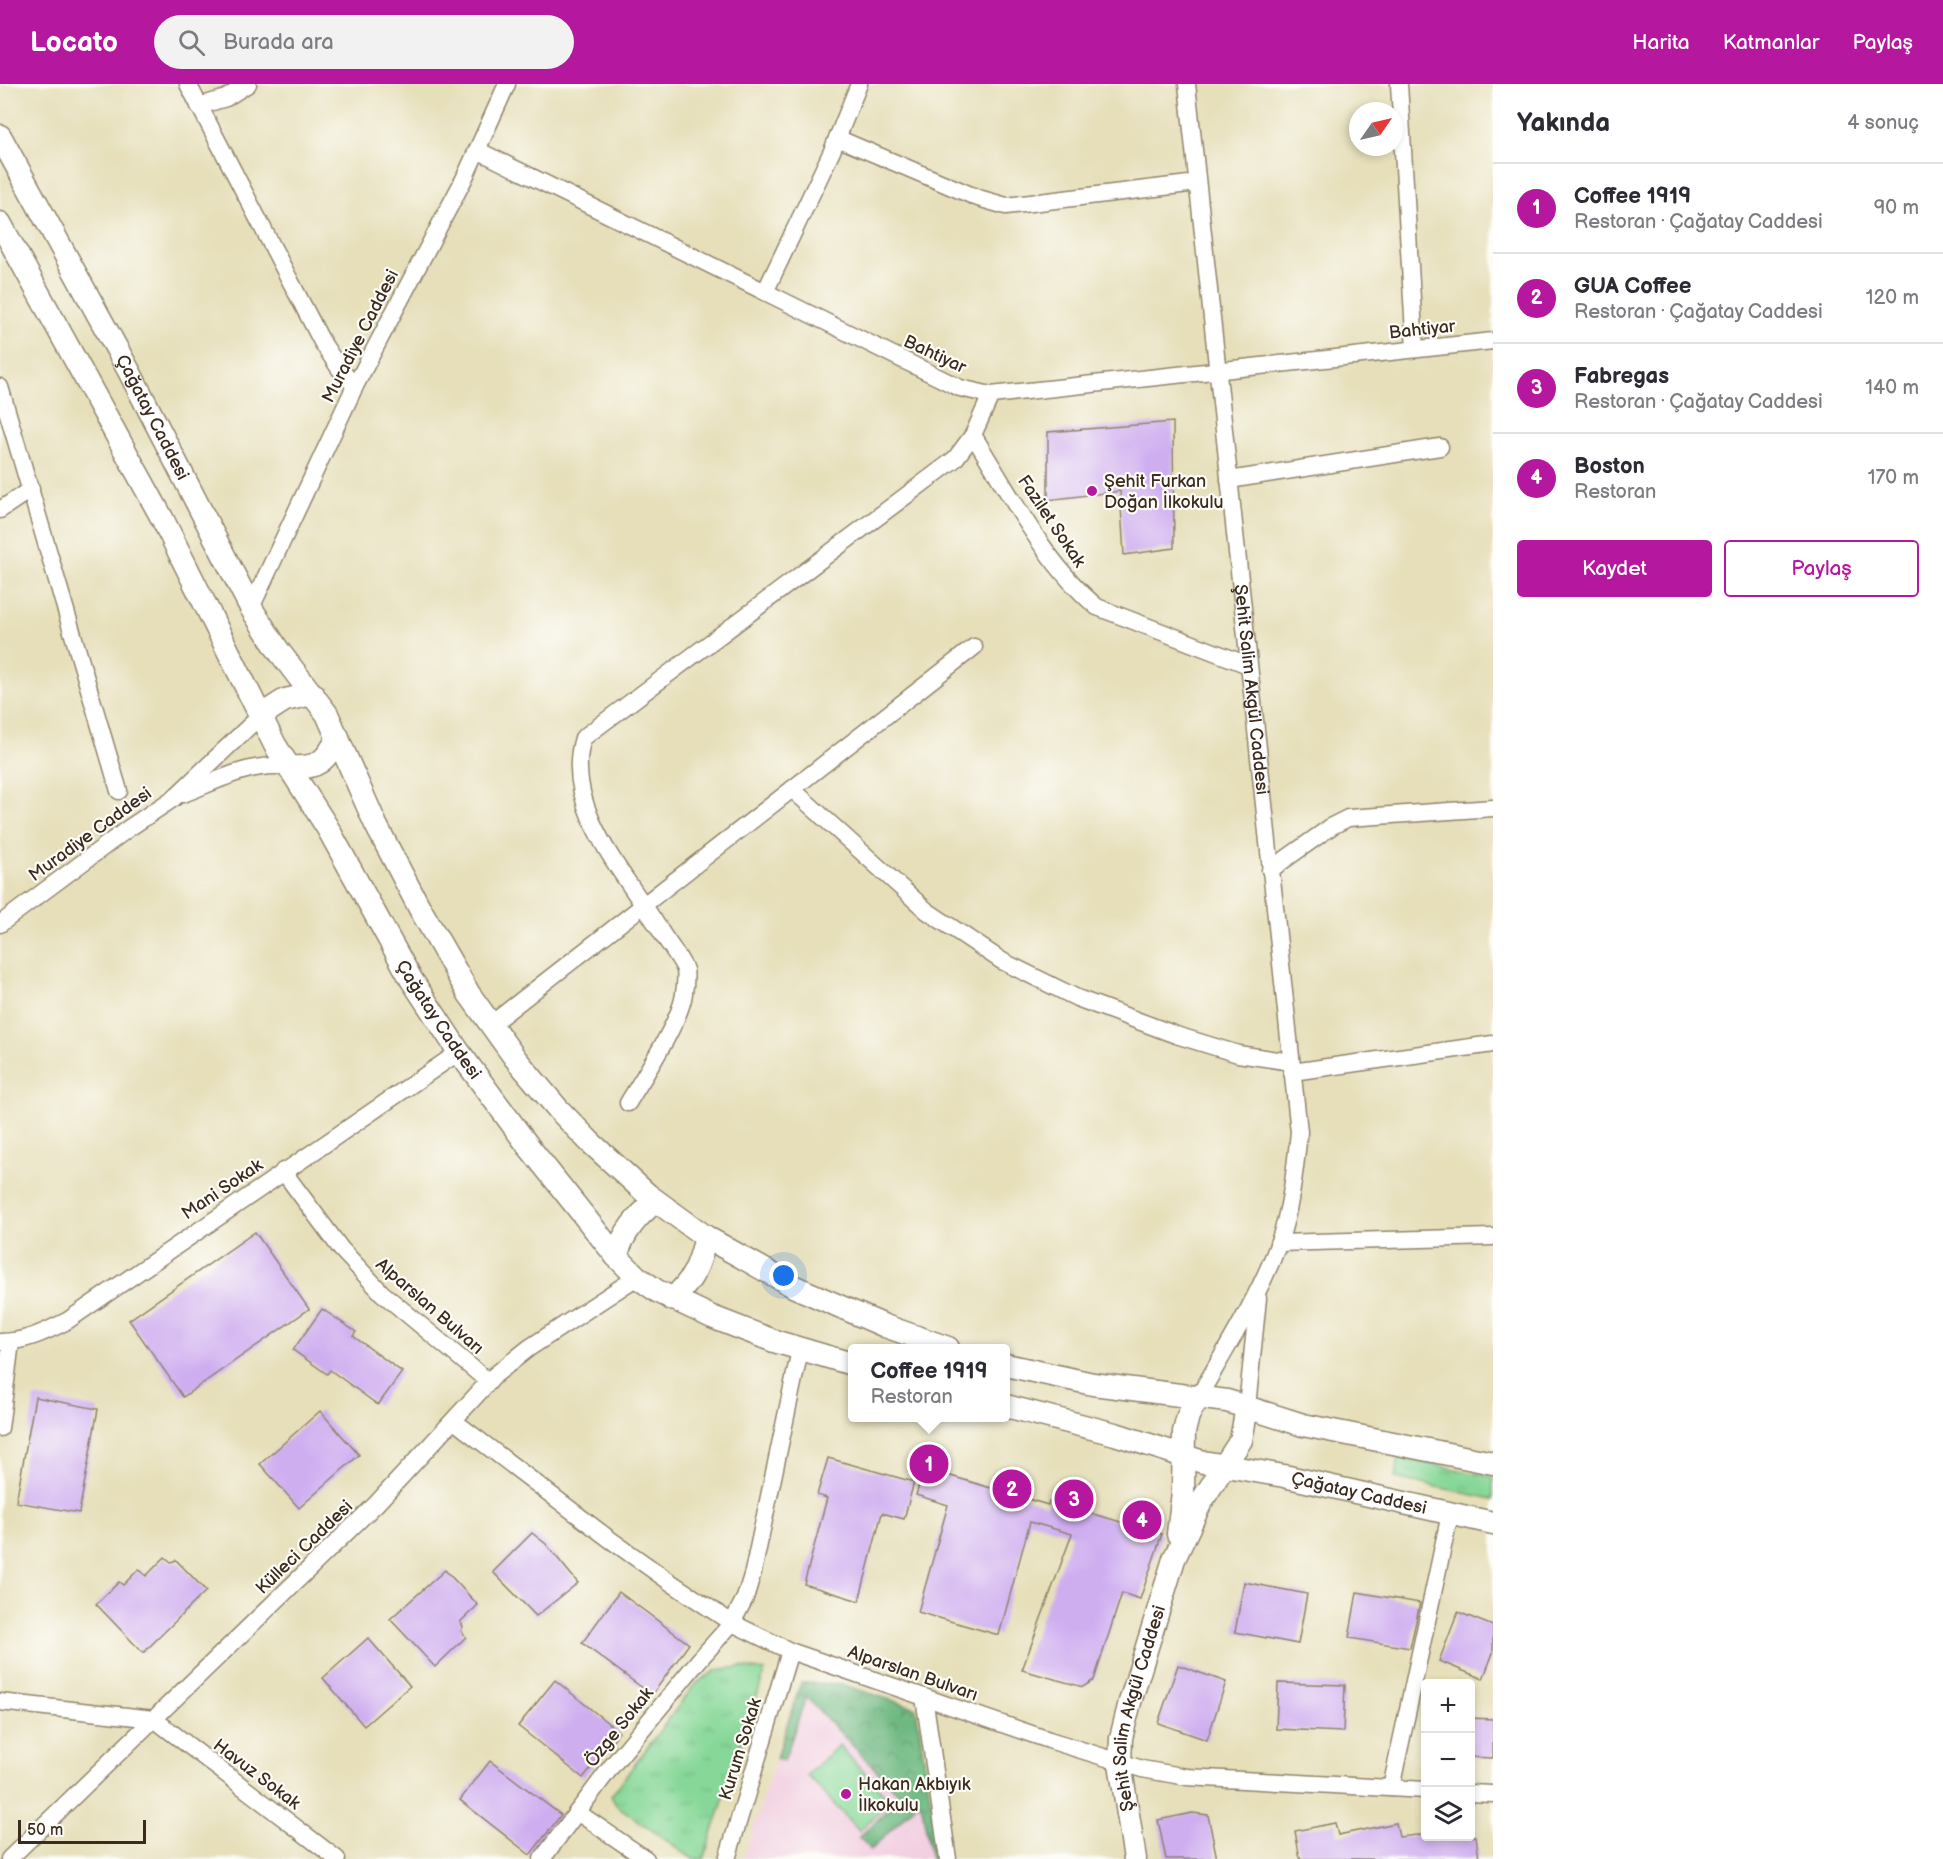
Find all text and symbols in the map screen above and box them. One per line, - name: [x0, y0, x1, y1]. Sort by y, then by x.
- search box: [154, 15, 574, 69]
- text: Locato: [30, 26, 118, 59]
- icon: search: [175, 26, 208, 59]
- text: Burada ara: [223, 29, 334, 56]
- text: Harita: [1632, 30, 1690, 55]
- text: Katmanlar: [1723, 30, 1819, 55]
- text: Paylaş: [1852, 30, 1913, 55]
- north arrow: [1349, 102, 1403, 156]
- text: Yakında: [1517, 108, 1610, 139]
- text: 4 sonuç: [1847, 111, 1919, 135]
- text: Coffee 1919: [1574, 183, 1691, 210]
- text: 1: [1532, 196, 1541, 220]
- text: 90 m: [1874, 196, 1919, 220]
- text: Restoran · Çağatay Caddesi: [1574, 210, 1823, 234]
- street label: Muradiye Caddesi: [318, 266, 403, 406]
- text: GUA Coffee: [1574, 273, 1691, 300]
- text: 2: [1531, 286, 1542, 310]
- text: 120 m: [1866, 286, 1919, 310]
- text: Restoran · Çağatay Caddesi: [1574, 300, 1823, 324]
- street label: Bahtiyar: [1388, 316, 1457, 343]
- street label: Bahtiyar: [900, 331, 970, 378]
- street label: Çağatay Caddesi: [111, 351, 193, 484]
- text: Fabregas: [1574, 363, 1669, 390]
- text: 3: [1531, 376, 1542, 400]
- text: 140 m: [1865, 376, 1919, 400]
- text: Restoran · Çağatay Caddesi: [1574, 390, 1823, 414]
- text: Boston: [1574, 453, 1645, 480]
- text: 4: [1531, 466, 1542, 490]
- text: 170 m: [1868, 466, 1919, 490]
- street label: Fazilet Sokak: [1013, 471, 1090, 571]
- place label: Şehit Furkan Doğan İlkokulu: [1104, 471, 1223, 513]
- text: Restoran: [1574, 480, 1656, 504]
- marker: Şehit Furkan Doğan İlkokulu: [1085, 484, 1099, 498]
- button: Kaydet: [1517, 540, 1712, 597]
- button: Paylaş: [1724, 540, 1919, 597]
- street label: Şehit Salim Akgül Caddesi: [1230, 583, 1273, 796]
- street label: Muradiye Caddesi: [25, 783, 156, 886]
- street label: Çağatay Caddesi: [392, 957, 485, 1083]
- street label: Mani Sokak: [178, 1155, 267, 1224]
- street label: Alparslan Bulvarı: [371, 1254, 488, 1359]
- your location: [769, 1261, 798, 1290]
- popup: [848, 1344, 1010, 1422]
- text: Coffee 1919: [870, 1358, 988, 1385]
- text: Restoran: [870, 1385, 953, 1409]
- pin: 1: [910, 1442, 948, 1486]
- pin: 2: [992, 1466, 1032, 1512]
- street label: Çağatay Caddesi: [1289, 1468, 1429, 1519]
- pin: 3: [1054, 1476, 1094, 1522]
- street label: Külleci Caddesi: [252, 1496, 357, 1599]
- pin: 4: [1122, 1498, 1162, 1542]
- street label: Şehit Salim Akgül Caddesi: [1110, 1603, 1170, 1813]
- street label: Alparslan Bulvarı: [845, 1641, 981, 1706]
- map controls: [1421, 1679, 1475, 1841]
- button: +: [1421, 1679, 1475, 1733]
- street label: Özge Sokak: [580, 1682, 658, 1772]
- street label: Kurum Sokak: [715, 1695, 766, 1803]
- button: −: [1421, 1733, 1475, 1787]
- street label: Havuz Sokak: [209, 1735, 305, 1814]
- place label: Hakan Akbıyık İlkokulu: [858, 1774, 971, 1816]
- marker: Hakan Akbıyık İlkokulu: [839, 1787, 853, 1801]
- button: layers: [1421, 1787, 1475, 1841]
- scale bar: [18, 1817, 146, 1844]
- text: 50 m: [27, 1821, 63, 1840]

